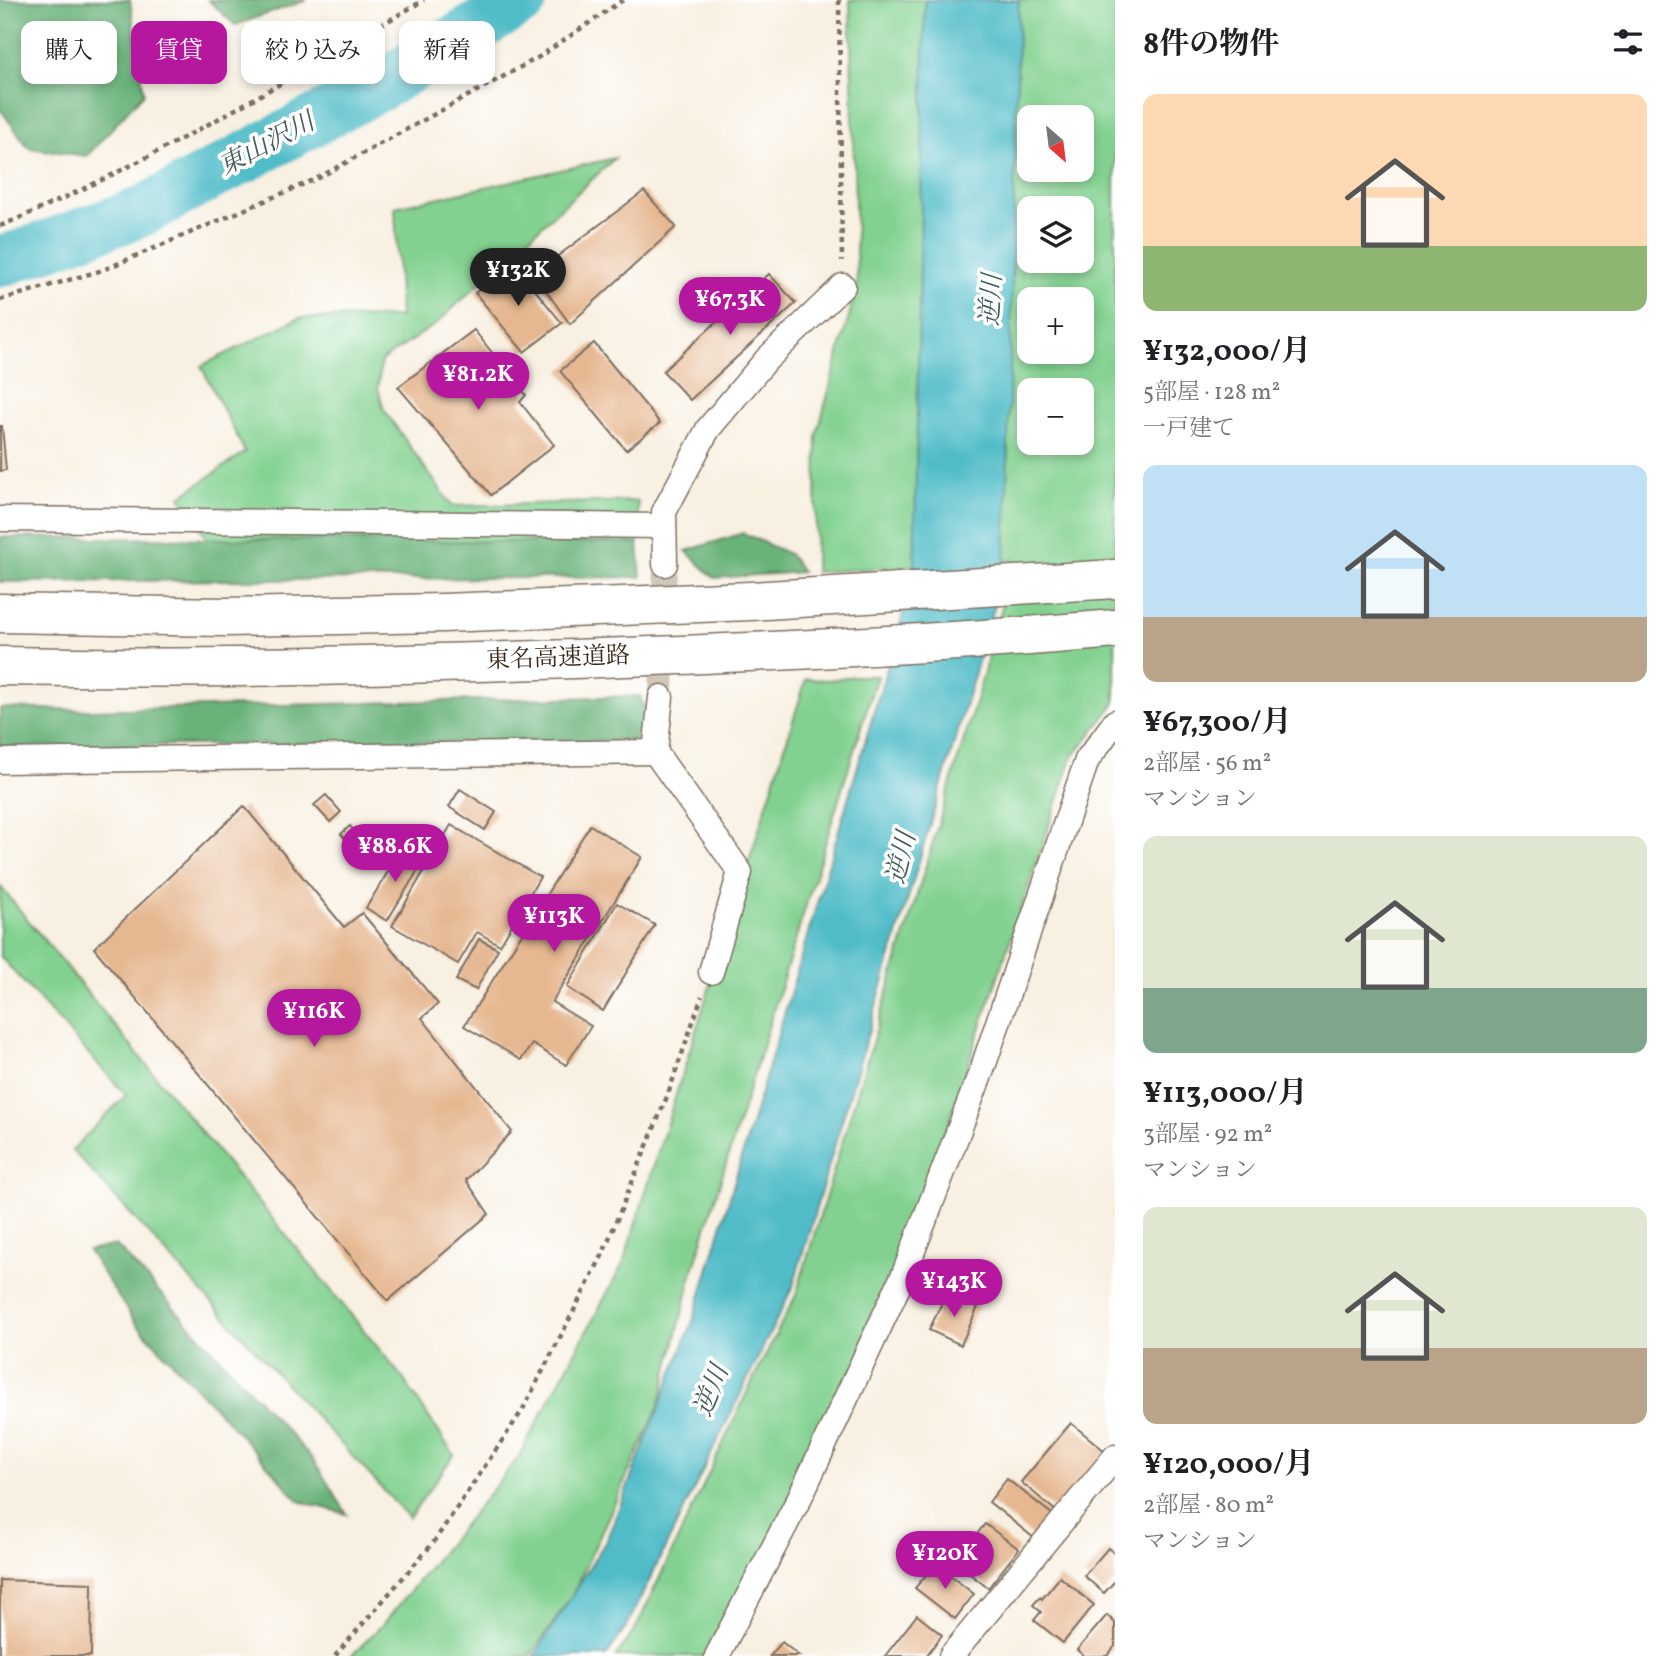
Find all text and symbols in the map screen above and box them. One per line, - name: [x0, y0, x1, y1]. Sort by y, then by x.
- chip: 購入: [21, 21, 117, 84]
- chip: 賃貸: [131, 21, 227, 84]
- chip: 絞り込み: [241, 21, 385, 84]
- chip: 新着: [399, 21, 495, 84]
- icon: filters: [1609, 23, 1647, 61]
- text: 8件の物件: [1143, 24, 1279, 66]
- water label: 東山沢川: [213, 103, 324, 185]
- north arrow: [1017, 105, 1094, 182]
- map controls: [1017, 105, 1094, 455]
- icon: home: [1332, 140, 1458, 266]
- button: layers: [1017, 196, 1094, 273]
- pin: ¥132K: [469, 248, 567, 308]
- text: ¥132K: [486, 255, 550, 287]
- water label: 逆川: [972, 270, 1012, 327]
- pin: ¥67.3K: [673, 278, 787, 337]
- text: ¥67.3K: [695, 284, 765, 316]
- button: +: [1017, 287, 1094, 364]
- text: ¥132,000/月: [1143, 331, 1311, 373]
- pin: ¥81.2K: [421, 352, 535, 412]
- text: ¥81.2K: [442, 359, 514, 391]
- text: 5部屋 · 128 m²: [1143, 377, 1280, 409]
- button: −: [1017, 378, 1094, 455]
- text: 一戸建て: [1143, 413, 1235, 445]
- icon: home: [1332, 511, 1458, 637]
- street label: 東名高速道路: [485, 639, 631, 679]
- text: ¥67,300/月: [1143, 702, 1291, 744]
- text: 2部屋 · 56 m²: [1143, 748, 1271, 780]
- text: マンション: [1143, 784, 1257, 816]
- pin: ¥88.6K: [338, 824, 452, 884]
- water label: 逆川: [878, 826, 926, 888]
- text: ¥88.6K: [357, 831, 433, 863]
- icon: home: [1332, 882, 1458, 1008]
- pin: ¥113K: [505, 894, 603, 954]
- text: ¥113K: [523, 901, 585, 933]
- pin: ¥116K: [265, 990, 363, 1049]
- text: ¥116K: [283, 996, 345, 1028]
- text: ¥113,000/月: [1143, 1073, 1308, 1115]
- text: 3部屋 · 92 m²: [1143, 1119, 1272, 1151]
- text: マンション: [1143, 1155, 1257, 1187]
- icon: home: [1332, 1253, 1458, 1379]
- pin: ¥143K: [905, 1260, 1003, 1319]
- text: ¥143K: [921, 1266, 987, 1298]
- water label: 逆川: [686, 1357, 740, 1422]
- text: ¥120,000/月: [1143, 1444, 1314, 1486]
- text: 2部屋 · 80 m²: [1143, 1490, 1274, 1522]
- text: マンション: [1143, 1526, 1257, 1558]
- pin: ¥120K: [896, 1532, 994, 1591]
- text: ¥120K: [912, 1538, 978, 1570]

